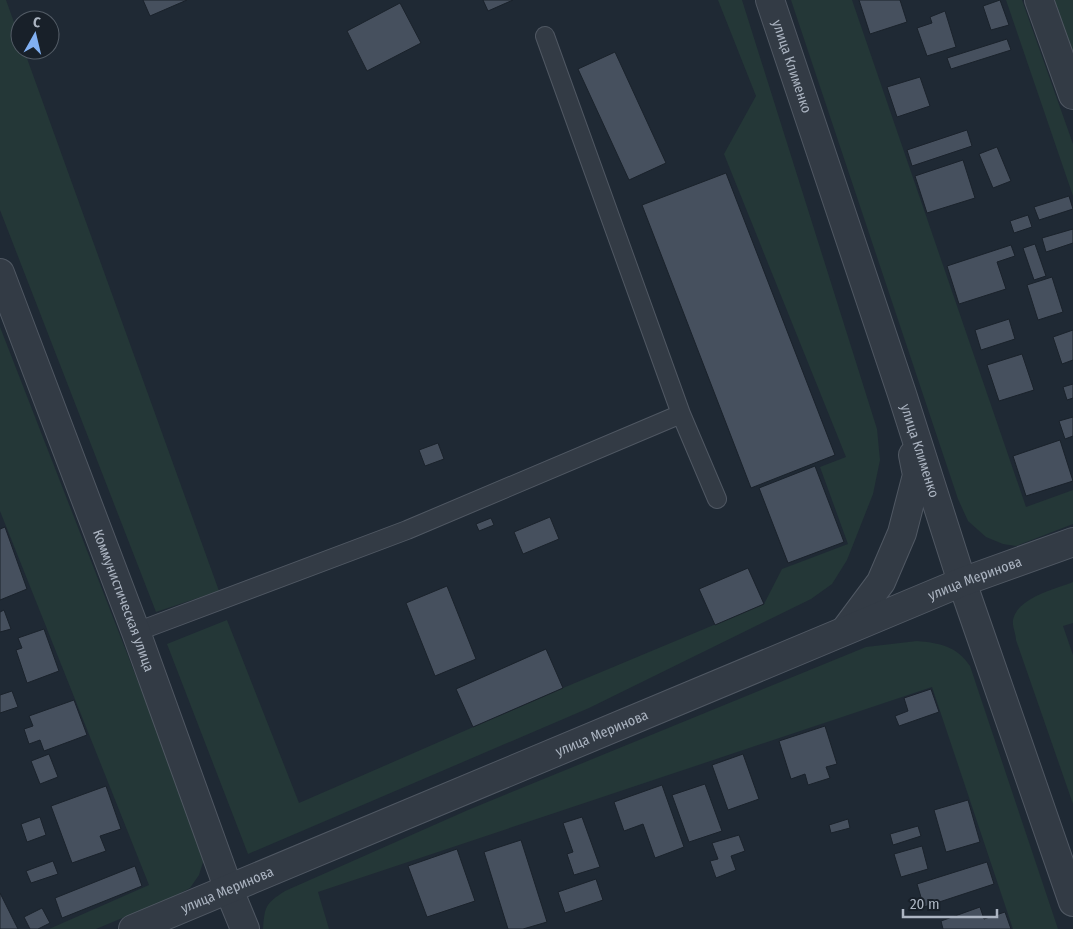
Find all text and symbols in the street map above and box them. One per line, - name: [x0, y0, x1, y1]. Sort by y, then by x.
- north arrow: [10, 10, 60, 60]
- text: С: [32, 14, 42, 32]
- street label: улица Клименко: [768, 18, 815, 115]
- street label: улица Клименко: [897, 402, 943, 500]
- street label: Коммунистическая улица: [89, 527, 158, 674]
- street label: улица Меринова: [926, 553, 1024, 604]
- street label: улица Меринова: [553, 706, 651, 760]
- street label: улица Меринова: [178, 863, 276, 917]
- scale bar: [903, 886, 997, 918]
- text: 20 m: [910, 895, 940, 913]

